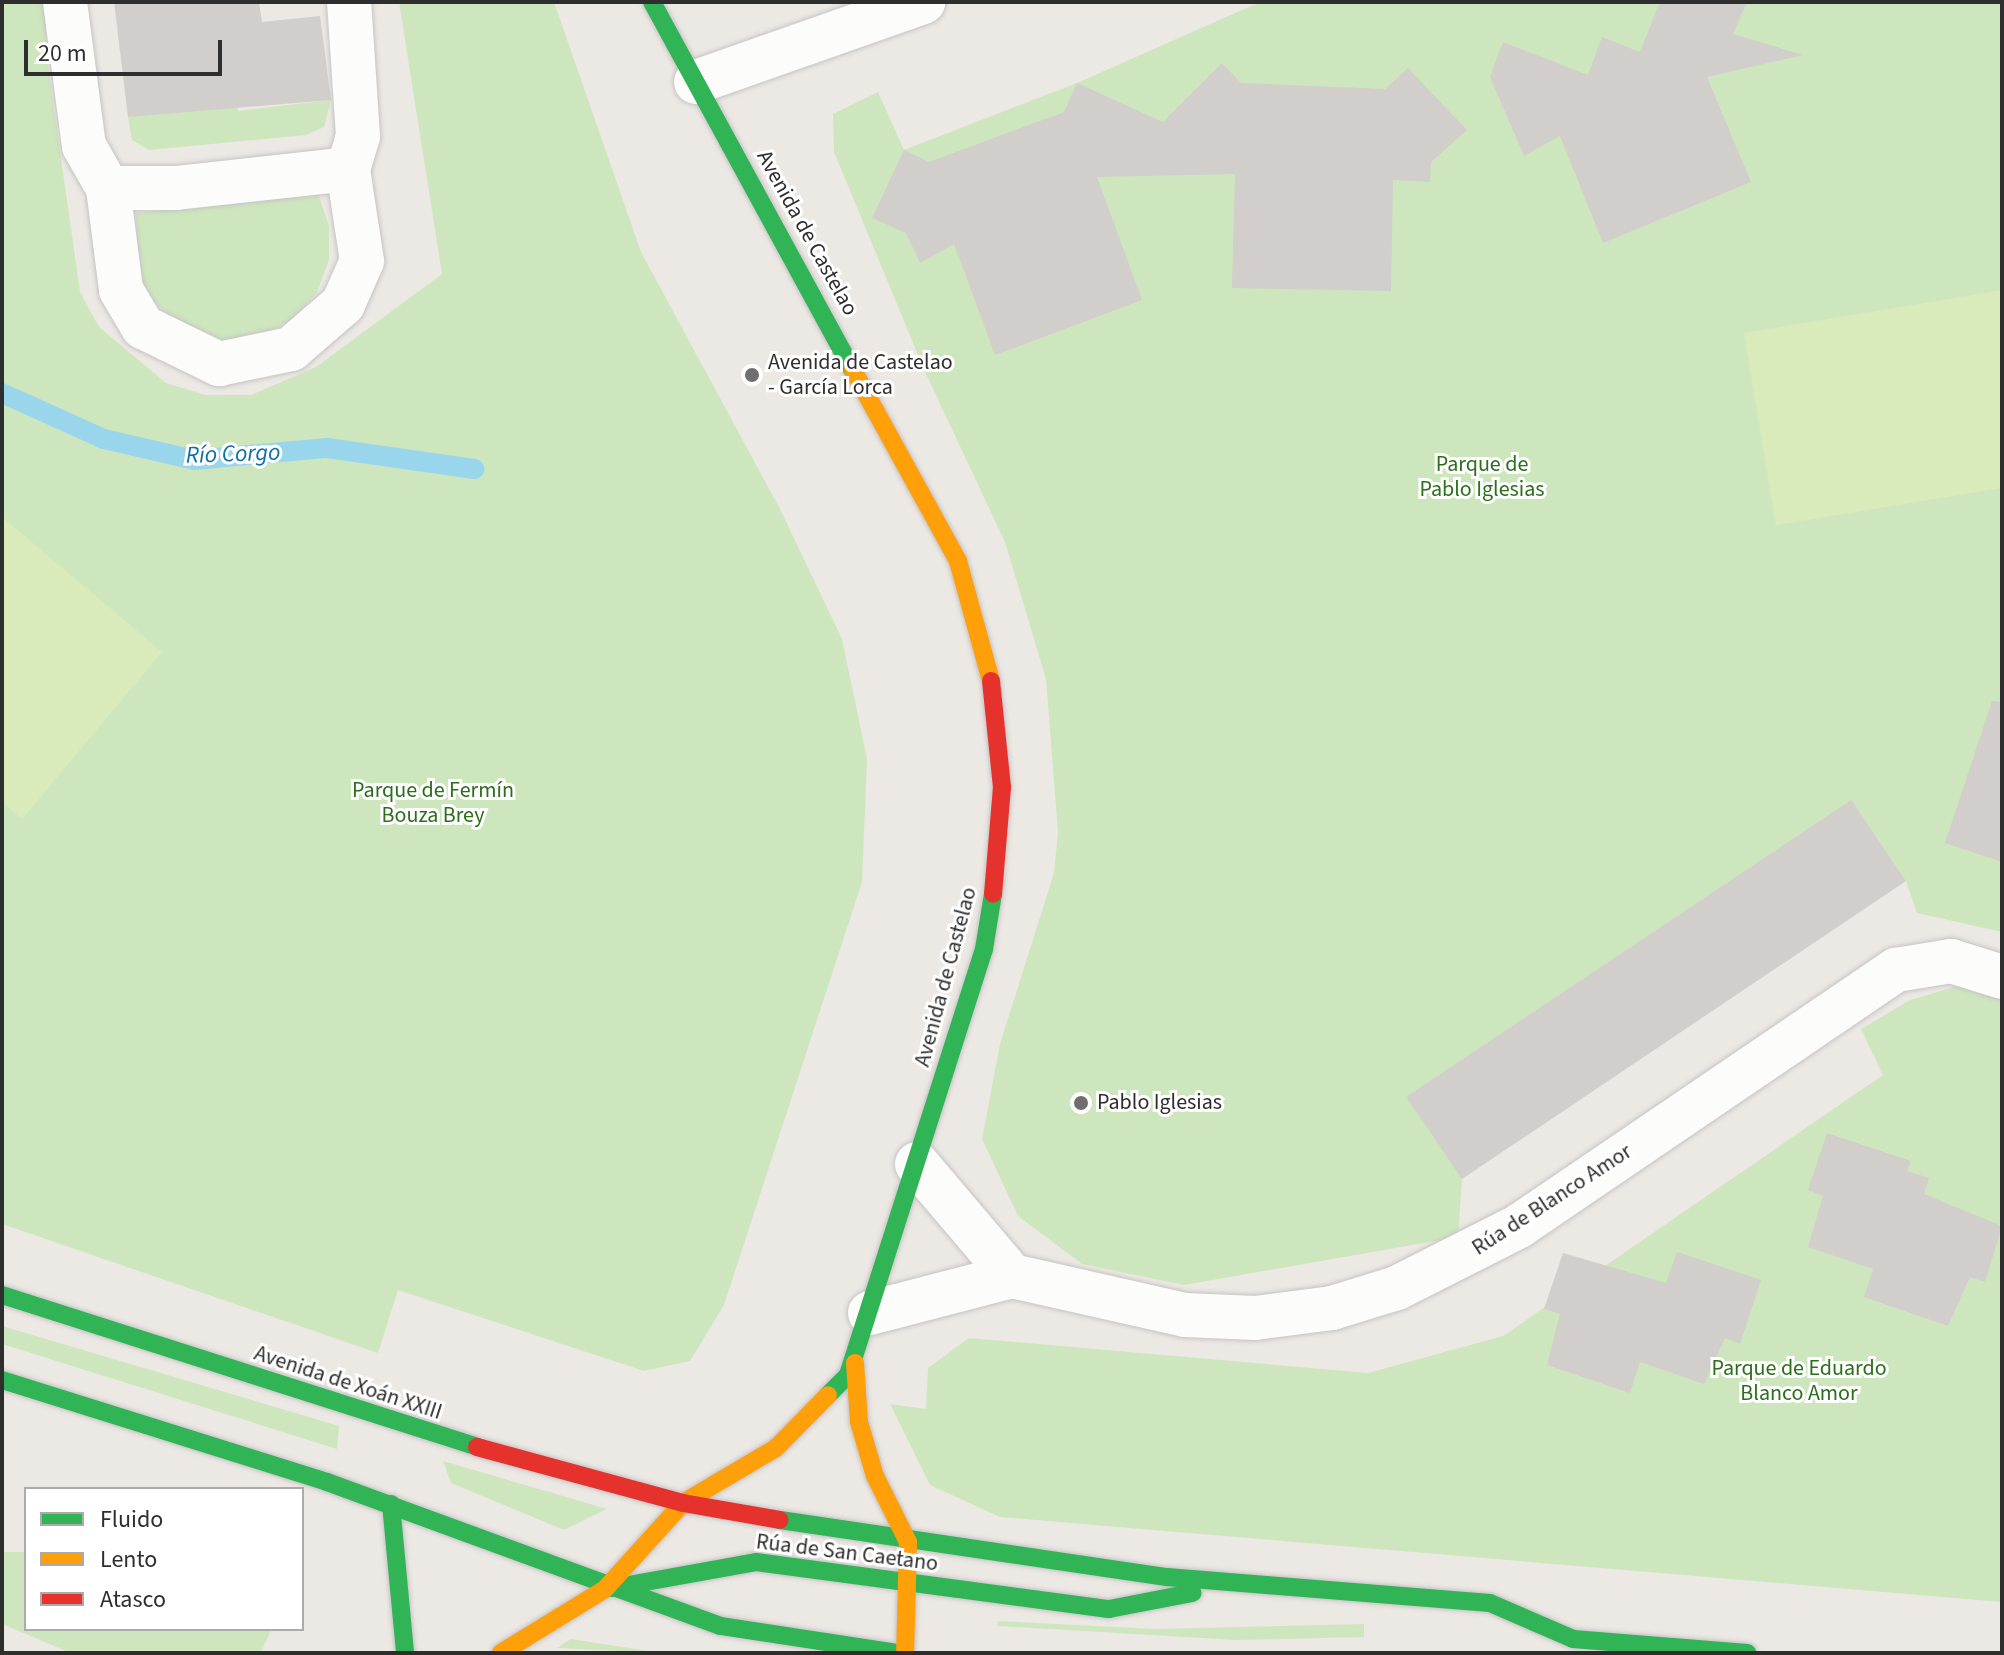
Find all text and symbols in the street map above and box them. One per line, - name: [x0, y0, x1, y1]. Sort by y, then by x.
- scale bar: [28, 24, 226, 74]
- text: 20 m: [38, 36, 87, 71]
- street label: Avenida de Castelao: [751, 146, 863, 320]
- place label: Avenida de Castelao - García Lorca: [768, 349, 953, 400]
- marker: Avenida de Castelao - García Lorca: [743, 366, 761, 384]
- water label: Río Corgo: [185, 438, 281, 470]
- park label: Parque de Pablo Iglesias: [1419, 451, 1545, 502]
- park label: Parque de Fermín Bouza Brey: [352, 777, 514, 828]
- street label: Avenida de Castelao: [909, 884, 983, 1070]
- place label: Pablo Iglesias: [1097, 1090, 1222, 1116]
- marker: Pablo Iglesias: [1072, 1094, 1090, 1112]
- street label: Rúa de Blanco Amor: [1467, 1139, 1637, 1261]
- street label: Avenida de Xoán XXIII: [251, 1340, 445, 1426]
- park label: Parque de Eduardo Blanco Amor: [1711, 1355, 1887, 1406]
- legend: [24, 1487, 304, 1631]
- text: Fluido: [100, 1502, 163, 1537]
- street label: Rúa de San Caetano: [755, 1529, 939, 1577]
- text: Lento: [100, 1542, 157, 1577]
- text: Atasco: [100, 1582, 166, 1617]

